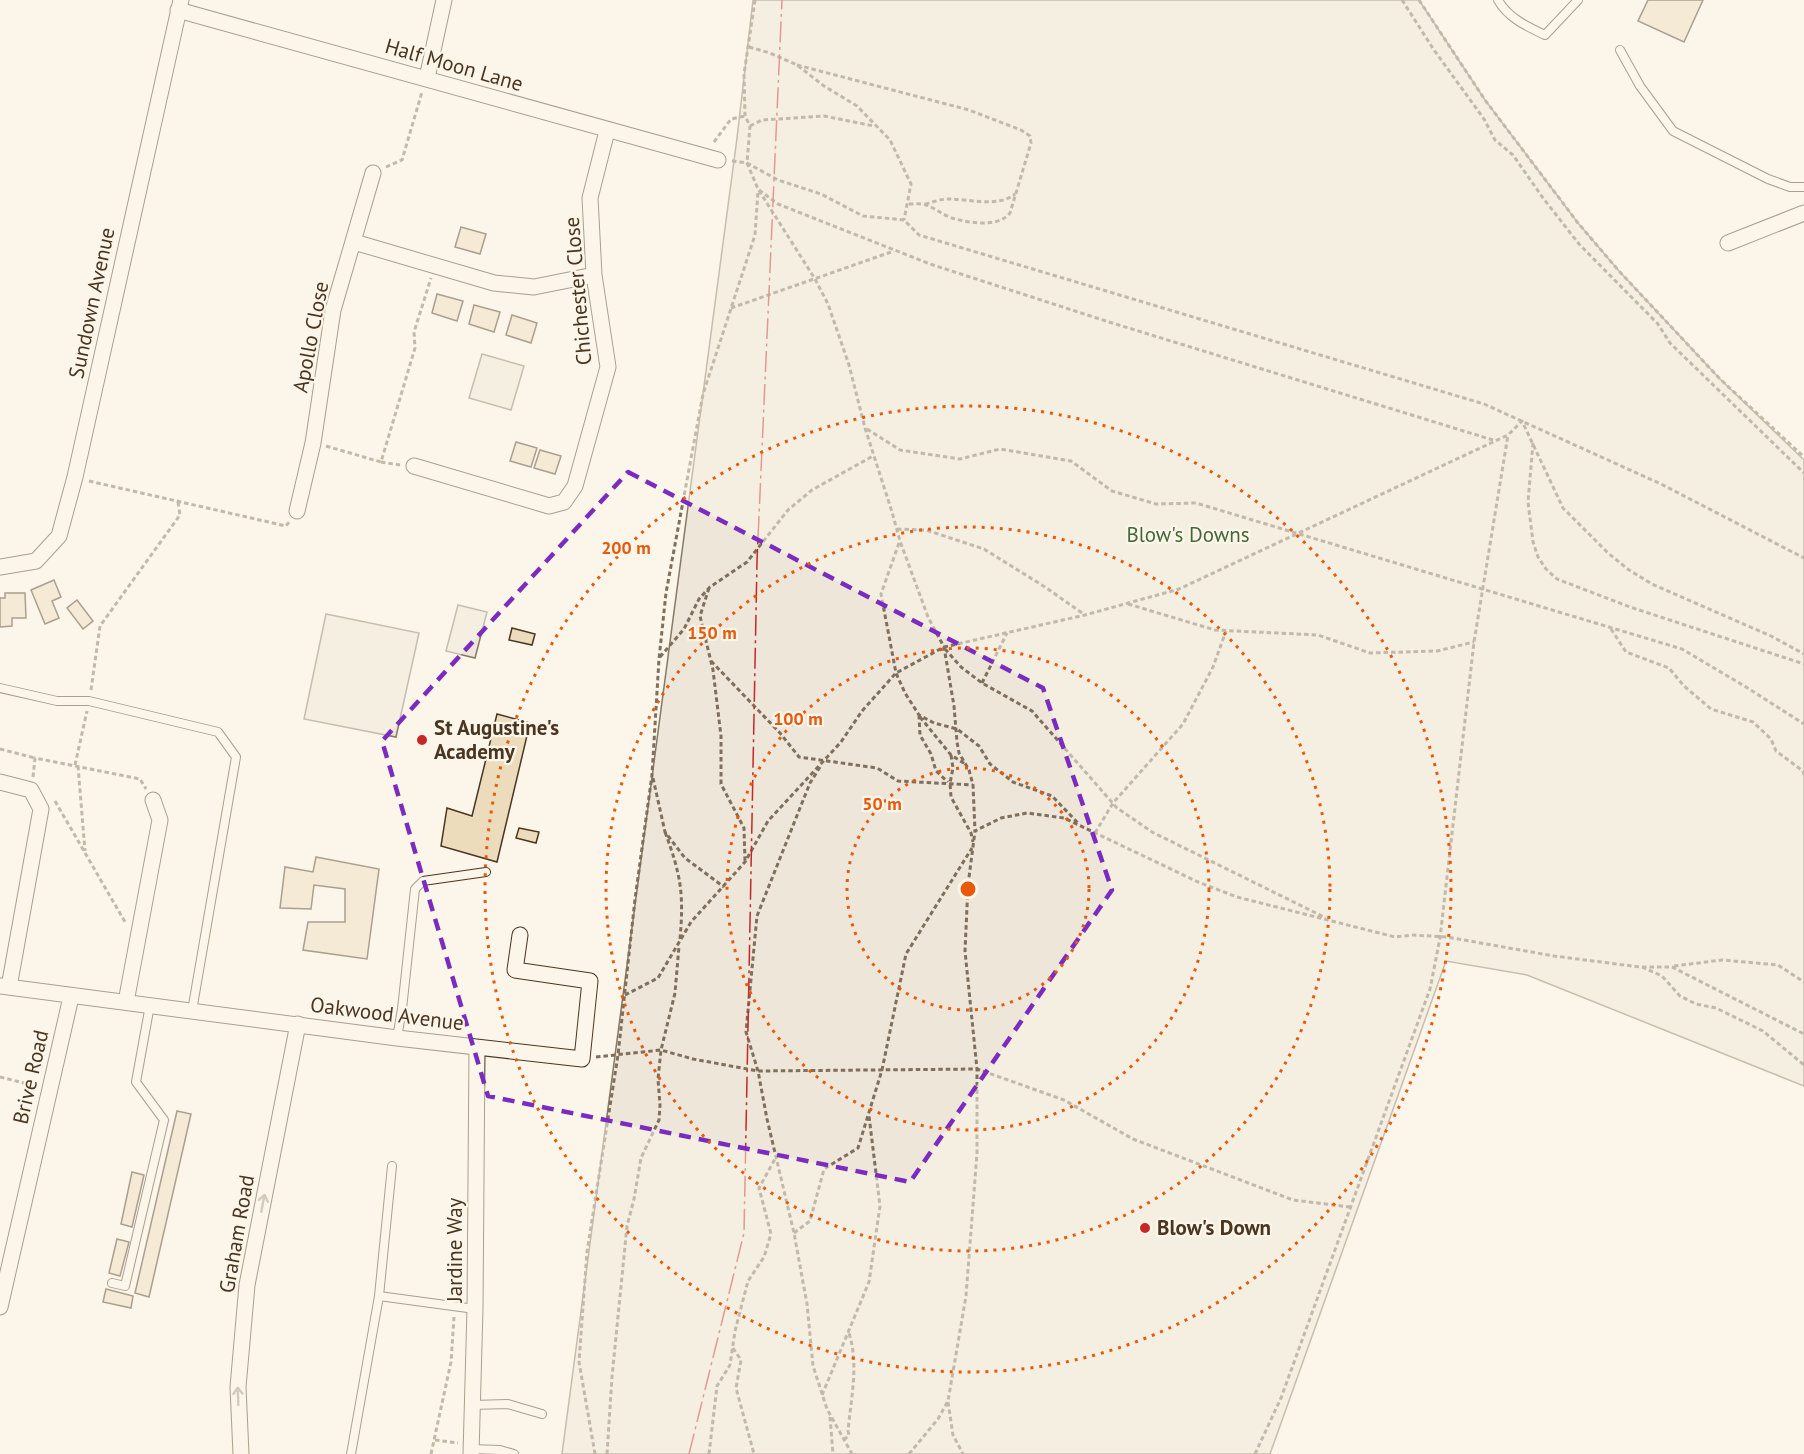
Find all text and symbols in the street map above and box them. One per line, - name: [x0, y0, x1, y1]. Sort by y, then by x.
- street label: Half Moon Lane: [382, 32, 526, 97]
- street label: Chichester Close: [558, 216, 597, 366]
- street label: Sundown Avenue: [62, 225, 121, 381]
- street label: Apollo Close: [286, 279, 335, 395]
- park label: Blow's Downs: [1126, 521, 1250, 548]
- text: 200 m: [601, 536, 651, 559]
- text: 150 m: [687, 621, 737, 644]
- text: 100 m: [773, 707, 823, 730]
- place label: St Augustine's Academy: [434, 714, 559, 765]
- marker: St Augustine's Academy: [415, 733, 429, 747]
- text: 50 m: [862, 792, 902, 815]
- centre of rings: [958, 879, 978, 899]
- street label: Oakwood Avenue: [309, 991, 465, 1036]
- street label: Brive Road: [7, 1027, 54, 1127]
- street label: Graham Road: [213, 1173, 260, 1295]
- one-way arrow: [258, 1193, 269, 1213]
- street label: Jardine Way: [441, 1197, 468, 1303]
- place label: Blow's Down: [1157, 1214, 1271, 1241]
- marker: Blow's Down: [1138, 1221, 1152, 1235]
- one-way arrow: [233, 1386, 244, 1406]

